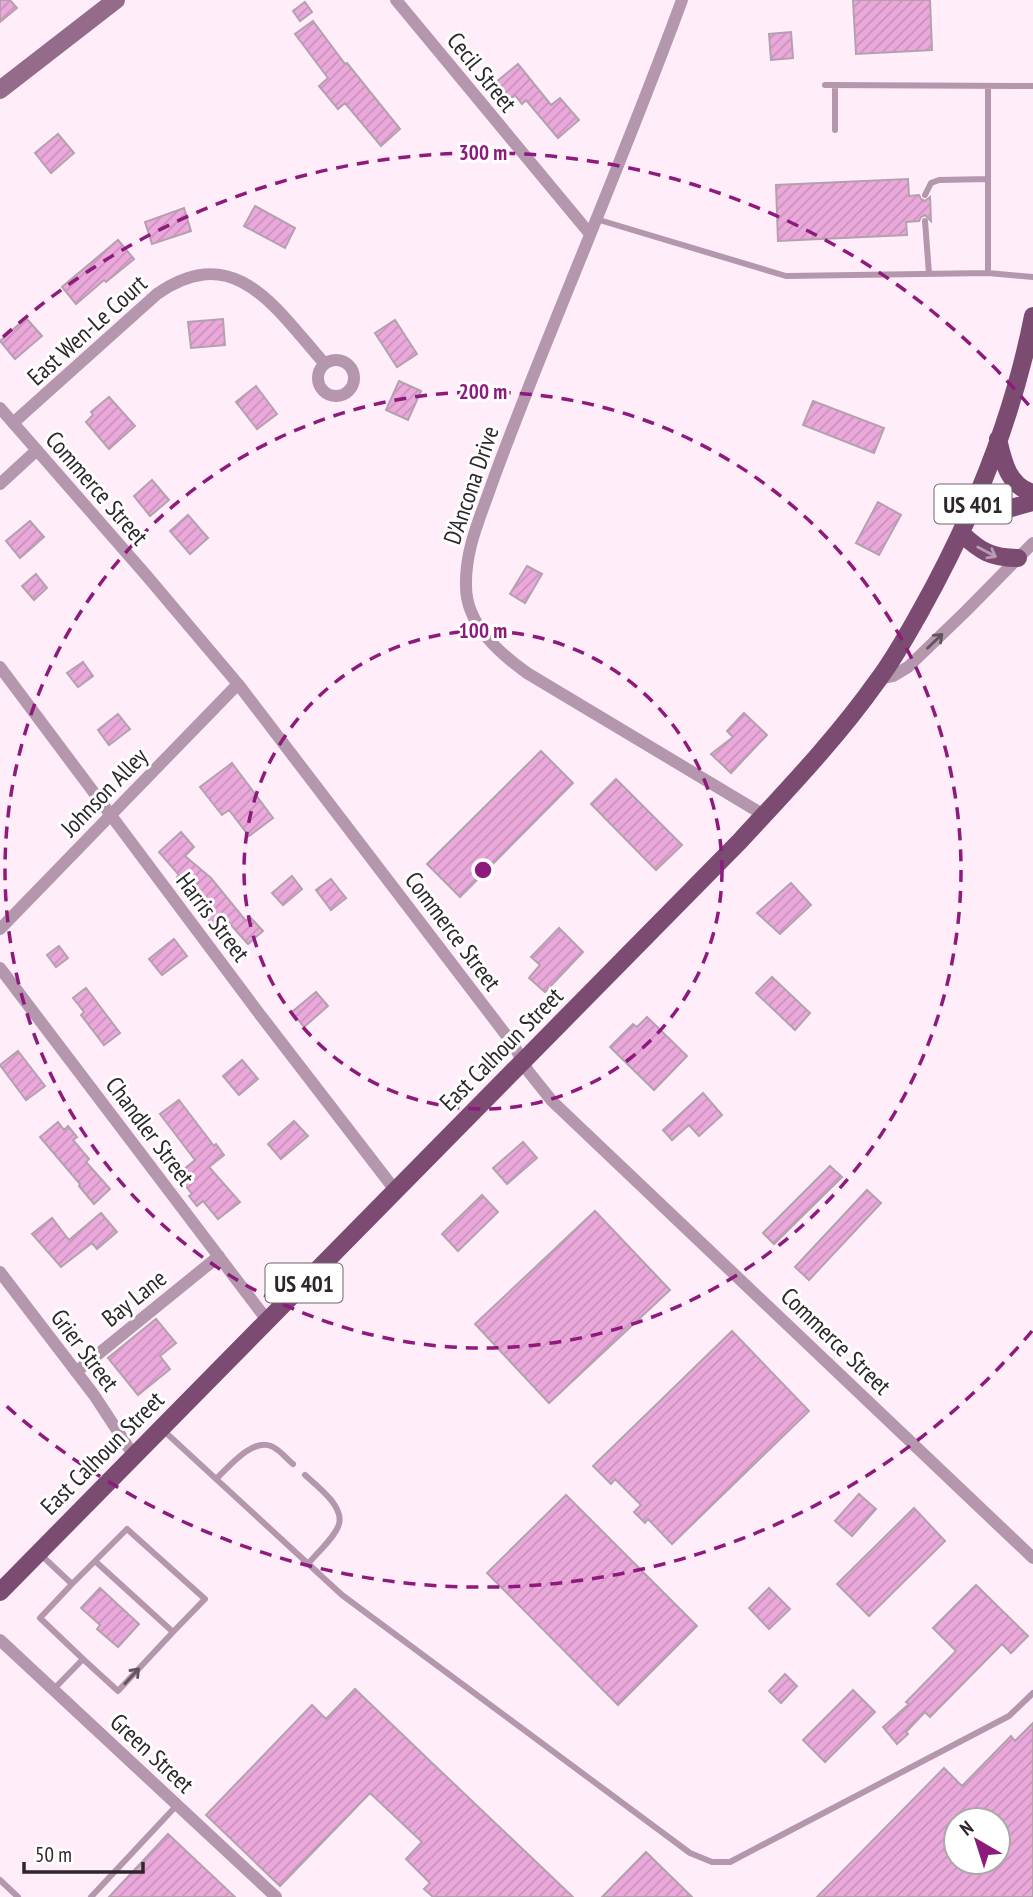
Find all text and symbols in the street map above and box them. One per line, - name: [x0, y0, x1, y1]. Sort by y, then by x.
- street label: Cecil Street: [440, 26, 524, 119]
- text: 300 m: [459, 139, 507, 166]
- street label: East Wen-Le Court: [21, 268, 154, 392]
- text: 200 m: [459, 378, 507, 405]
- street label: D'Ancona Drive: [436, 422, 506, 548]
- street label: Commerce Street: [39, 425, 155, 552]
- road number: US 401: [934, 484, 1012, 524]
- one-way arrow: [976, 545, 997, 559]
- text: 100 m: [459, 617, 507, 644]
- one-way arrow: [926, 633, 943, 650]
- street label: Johnson Alley: [53, 741, 154, 844]
- centre of rings: [471, 858, 495, 882]
- street label: Commerce Street: [398, 865, 508, 997]
- street label: Harris Street: [169, 866, 257, 968]
- street label: East Calhoun Street: [433, 980, 570, 1117]
- street label: Chandler Street: [99, 1070, 201, 1192]
- street label: Bay Lane: [95, 1263, 173, 1333]
- road number: US 401: [266, 1264, 342, 1302]
- street label: Commerce Street: [774, 1281, 898, 1401]
- street label: Grier Street: [44, 1303, 126, 1398]
- street label: East Calhoun Street: [34, 1384, 171, 1521]
- one-way arrow: [124, 1668, 141, 1685]
- street label: Green Street: [104, 1706, 201, 1800]
- north arrow: [942, 1806, 1012, 1876]
- text: N: [955, 1815, 978, 1840]
- scale bar: [24, 1830, 144, 1874]
- text: 50 m: [35, 1841, 72, 1868]

